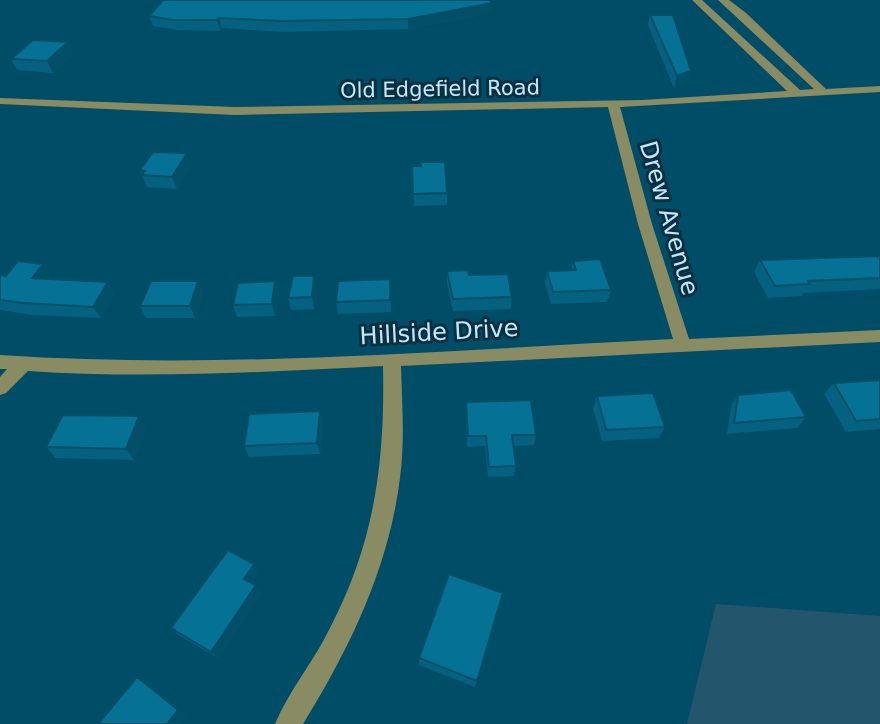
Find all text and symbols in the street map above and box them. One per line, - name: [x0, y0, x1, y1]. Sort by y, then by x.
- street label: Old Edgefield Road: [340, 75, 540, 103]
- street label: Drew Avenue: [634, 138, 704, 298]
- street label: Hillside Drive: [359, 314, 519, 350]

